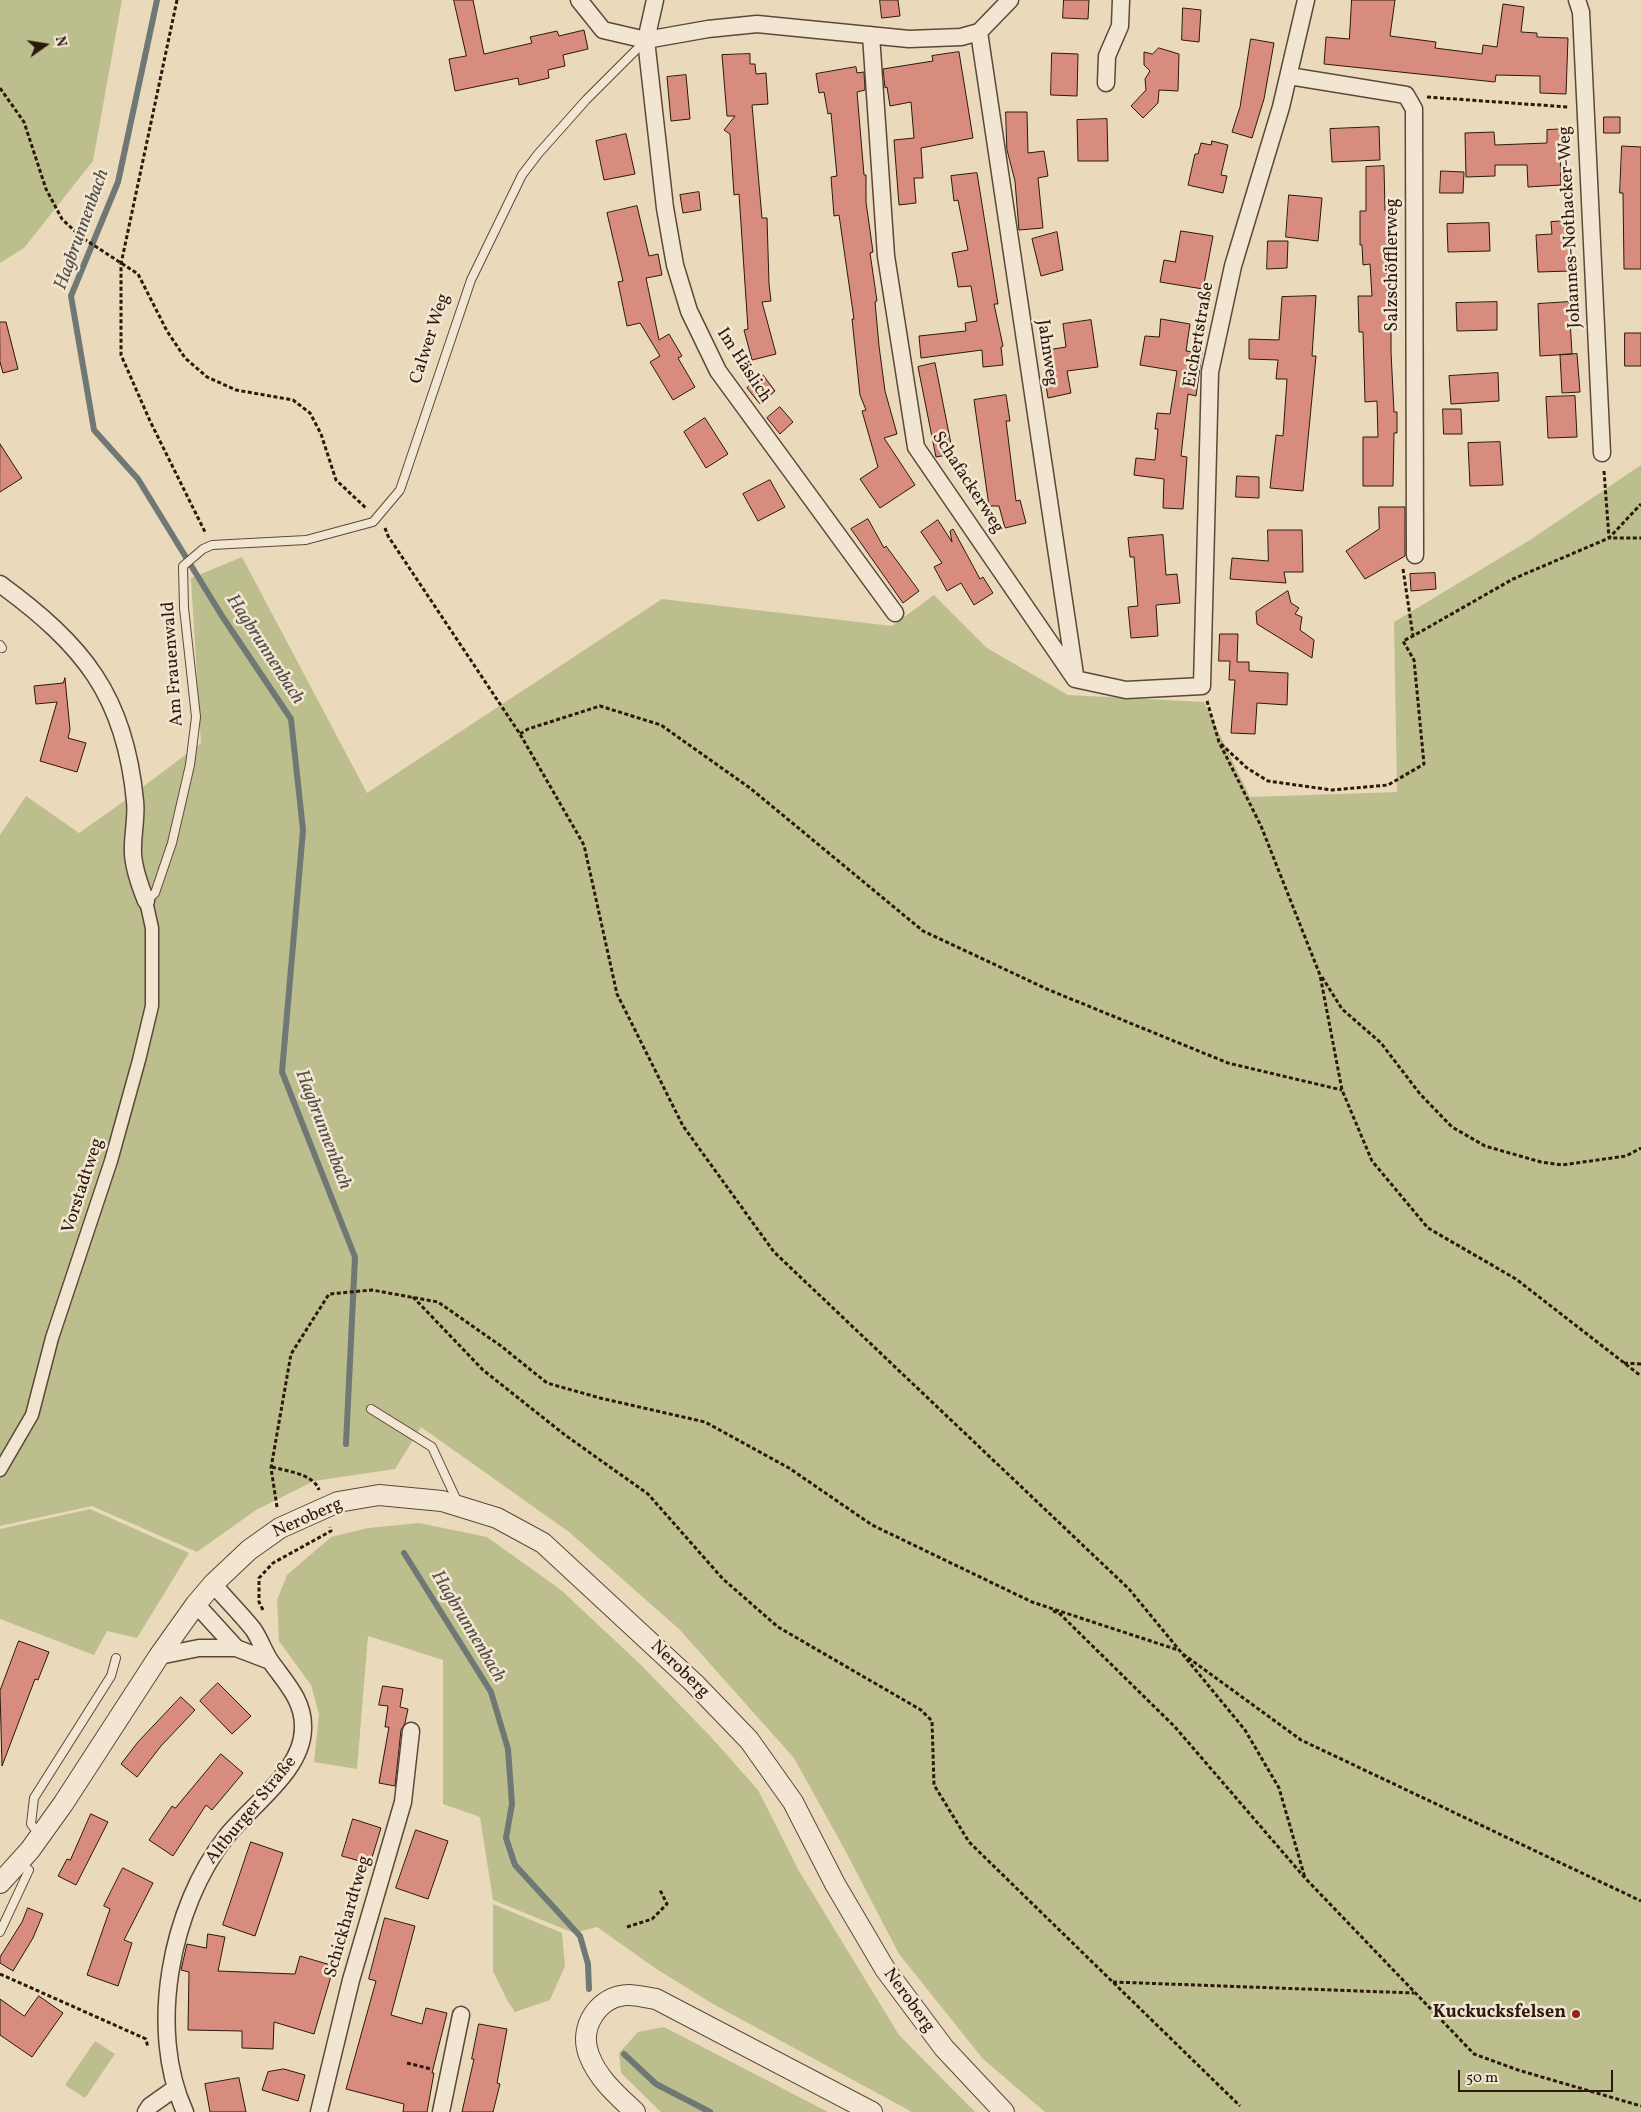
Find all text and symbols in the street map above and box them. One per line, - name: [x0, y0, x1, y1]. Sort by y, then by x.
- north arrow: [20, 20, 70, 70]
- text: N: [50, 34, 71, 49]
- street label: Johannes-Nothacker-Weg: [1555, 125, 1587, 329]
- water label: Hagbrunnenbach: [51, 167, 115, 293]
- street label: Salzschöfflerweg: [1383, 198, 1405, 332]
- street label: Eichertstraße: [1180, 281, 1220, 389]
- street label: Calwer Weg: [406, 291, 456, 387]
- street label: Jahnweg: [1031, 318, 1061, 388]
- street label: Im Häslich: [711, 324, 775, 408]
- street label: Schafackerweg: [926, 428, 1008, 538]
- water label: Hagbrunnenbach: [220, 591, 308, 709]
- street label: Am Frauenwald: [159, 601, 189, 727]
- water label: Hagbrunnenbach: [289, 1067, 355, 1193]
- street label: Vorstadtweg: [58, 1136, 110, 1236]
- street label: Neroberg: [270, 1494, 346, 1544]
- water label: Hagbrunnenbach: [425, 1567, 509, 1687]
- street label: Neroberg: [645, 1637, 713, 1703]
- street label: Altburger Straße: [202, 1753, 302, 1869]
- street label: Schickhardtweg: [321, 1853, 377, 1981]
- street label: Neroberg: [878, 1965, 938, 2037]
- place label: Kuckucksfelsen: [1433, 2003, 1566, 2025]
- marker: Kuckucksfelsen: [1570, 2008, 1582, 2020]
- scale bar: [1461, 2060, 1616, 2092]
- text: 50 m: [1466, 2068, 1498, 2089]

